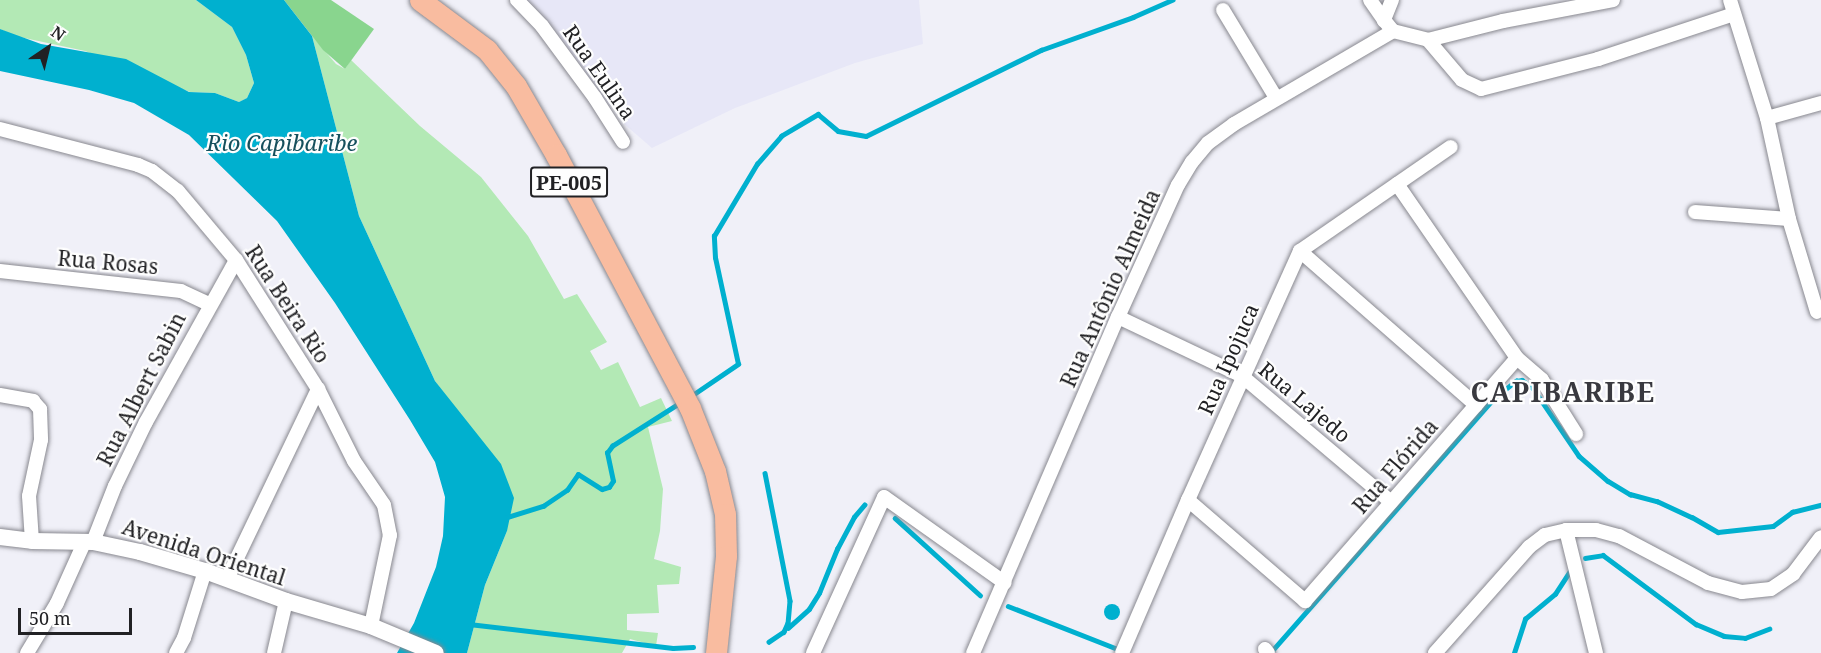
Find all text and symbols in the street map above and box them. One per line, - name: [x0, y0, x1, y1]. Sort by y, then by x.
- north arrow: [18, 18, 78, 78]
- street label: Rua Eulina: [558, 20, 642, 124]
- text: N: [47, 21, 70, 46]
- water label: Rio Capibaribe: [207, 130, 357, 156]
- road number: PE-005: [530, 165, 608, 199]
- street label: Rua Antônio Almeida: [1055, 185, 1165, 391]
- street label: Rua Beira Rio: [241, 240, 335, 368]
- street label: Rua Rosas: [57, 245, 159, 279]
- street label: Rua Ipojuca: [1192, 300, 1264, 418]
- street label: Rua Albert Sabin: [91, 308, 191, 470]
- street label: Rua Lajedo: [1254, 356, 1356, 448]
- district label: CAPIBARIBE: [1470, 376, 1656, 408]
- street label: Rua Flórida: [1347, 414, 1443, 518]
- street label: Avenida Oriental: [119, 514, 289, 590]
- scale bar: [21, 596, 135, 634]
- text: 50 m: [29, 606, 71, 630]

